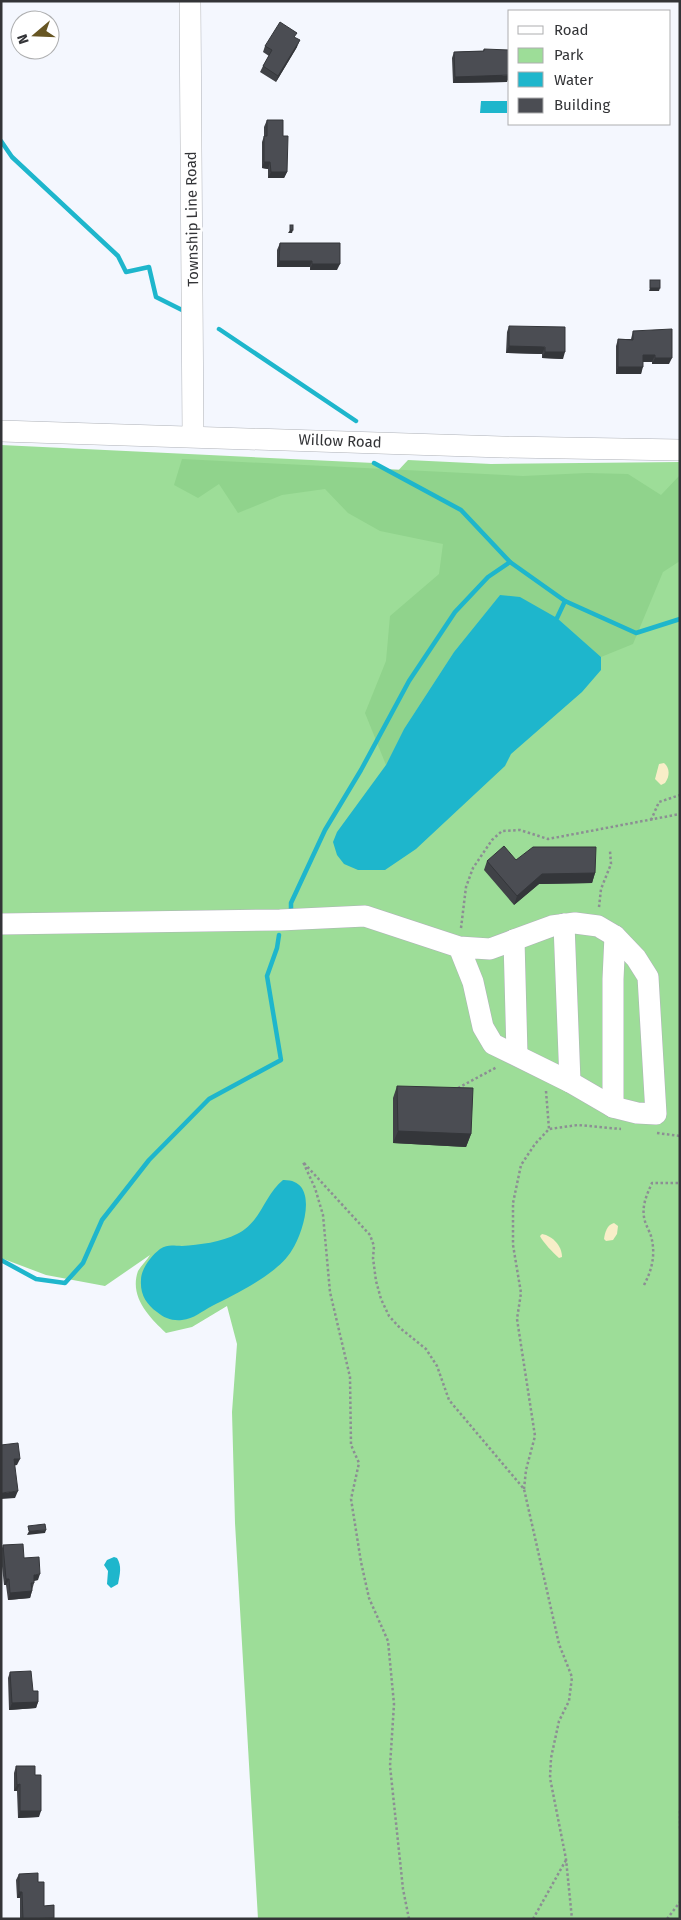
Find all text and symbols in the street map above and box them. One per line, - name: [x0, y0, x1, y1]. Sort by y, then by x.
- north arrow: [10, 10, 60, 60]
- legend: [508, 10, 671, 125]
- text: Road: [554, 21, 589, 39]
- text: N: [14, 32, 33, 46]
- text: Park: [554, 46, 584, 64]
- text: Water: [554, 71, 593, 89]
- text: Building: [554, 96, 610, 114]
- street label: Township Line Road: [182, 151, 202, 287]
- street label: Willow Road: [298, 431, 382, 451]

